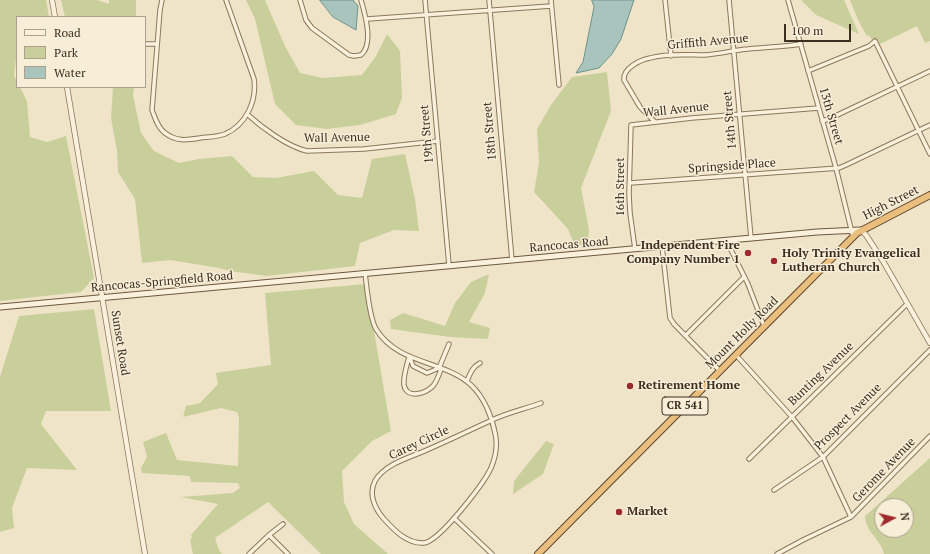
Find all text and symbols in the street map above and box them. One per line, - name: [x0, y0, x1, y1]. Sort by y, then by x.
- legend: [16, 16, 146, 88]
- scale bar: [786, 16, 853, 42]
- text: 100 m: [791, 23, 823, 38]
- text: Road: [54, 25, 81, 40]
- street label: Griffith Avenue: [667, 31, 749, 53]
- text: Park: [54, 45, 78, 60]
- text: Water: [54, 65, 86, 80]
- street label: 13th Street: [816, 86, 846, 146]
- street label: 14th Street: [720, 90, 740, 150]
- street label: Wall Avenue: [642, 99, 710, 121]
- street label: 18th Street: [480, 101, 500, 161]
- street label: 19th Street: [417, 104, 437, 164]
- street label: Wall Avenue: [304, 130, 370, 146]
- street label: Springside Place: [688, 156, 776, 176]
- street label: 16th Street: [614, 157, 628, 217]
- street label: High Street: [861, 183, 921, 223]
- street label: Rancocas Road: [529, 234, 609, 256]
- place label: Independent Fire Company Number 1: [627, 239, 740, 267]
- place label: Holy Trinity Evangelical Lutheran Church: [782, 247, 921, 275]
- marker: Independent Fire Company Number 1: [743, 248, 753, 258]
- marker: Holy Trinity Evangelical Lutheran Church: [769, 256, 779, 266]
- street label: Rancocas-Springfield Road: [90, 269, 234, 295]
- street label: Mount Holly Road: [703, 294, 781, 372]
- street label: Sunset Road: [108, 309, 132, 377]
- street label: Bunting Avenue: [785, 339, 857, 409]
- place label: Retirement Home: [638, 379, 740, 393]
- marker: Retirement Home: [625, 381, 635, 391]
- street label: Prospect Avenue: [812, 381, 884, 453]
- road number: CR 541: [662, 397, 708, 415]
- street label: Carey Circle: [387, 423, 451, 463]
- street label: Gerome Avenue: [850, 435, 918, 505]
- north arrow: [874, 498, 914, 538]
- place label: Market: [627, 505, 668, 519]
- marker: Market: [614, 507, 624, 517]
- text: N: [897, 512, 912, 522]

